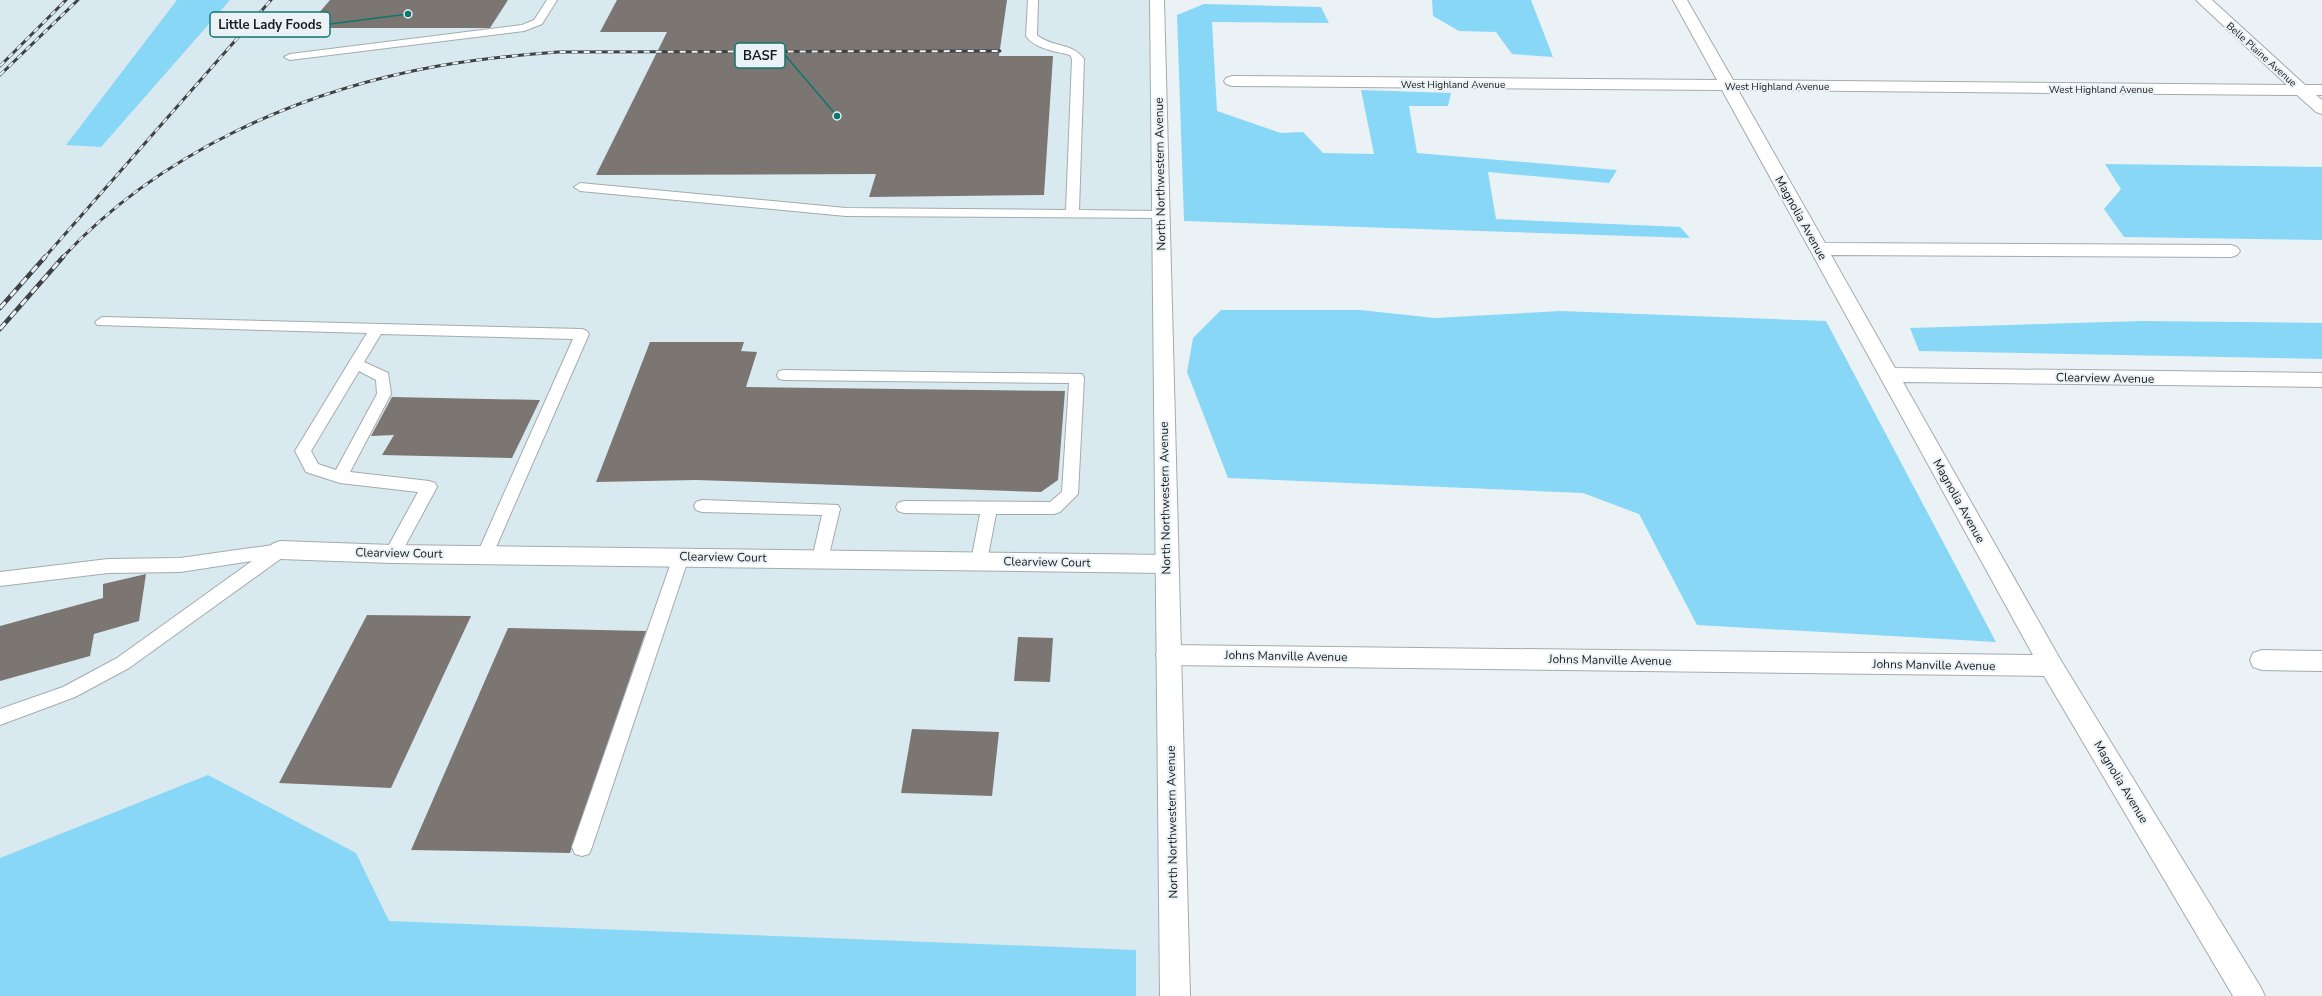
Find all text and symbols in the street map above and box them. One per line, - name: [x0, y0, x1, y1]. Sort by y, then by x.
- callout: Little Lady Foods: [210, 12, 330, 37]
- text: Little Lady Foods: [218, 16, 322, 34]
- street label: Belle Plaine Avenue: [2223, 19, 2300, 90]
- callout: BASF: [735, 43, 785, 68]
- text: BASF: [743, 47, 777, 65]
- street label: West Highland Avenue: [1401, 78, 1505, 92]
- street label: West Highland Avenue: [1725, 80, 1829, 94]
- street label: West Highland Avenue: [2049, 83, 2153, 97]
- street label: North Northwestern Avenue: [1151, 97, 1169, 251]
- street label: Magnolia Avenue: [1771, 173, 1831, 263]
- street label: Clearview Avenue: [2056, 369, 2154, 387]
- street label: North Northwestern Avenue: [1156, 421, 1174, 575]
- street label: Magnolia Avenue: [1929, 456, 1989, 546]
- street label: Clearview Court: [355, 544, 444, 562]
- street label: Clearview Court: [679, 548, 768, 566]
- street label: Clearview Court: [1003, 553, 1092, 571]
- street label: Johns Manville Avenue: [1223, 647, 1348, 665]
- street label: Johns Manville Avenue: [1547, 651, 1672, 669]
- street label: Johns Manville Avenue: [1871, 656, 1996, 674]
- street label: Magnolia Avenue: [2090, 738, 2152, 826]
- street label: North Northwestern Avenue: [1163, 745, 1181, 899]

